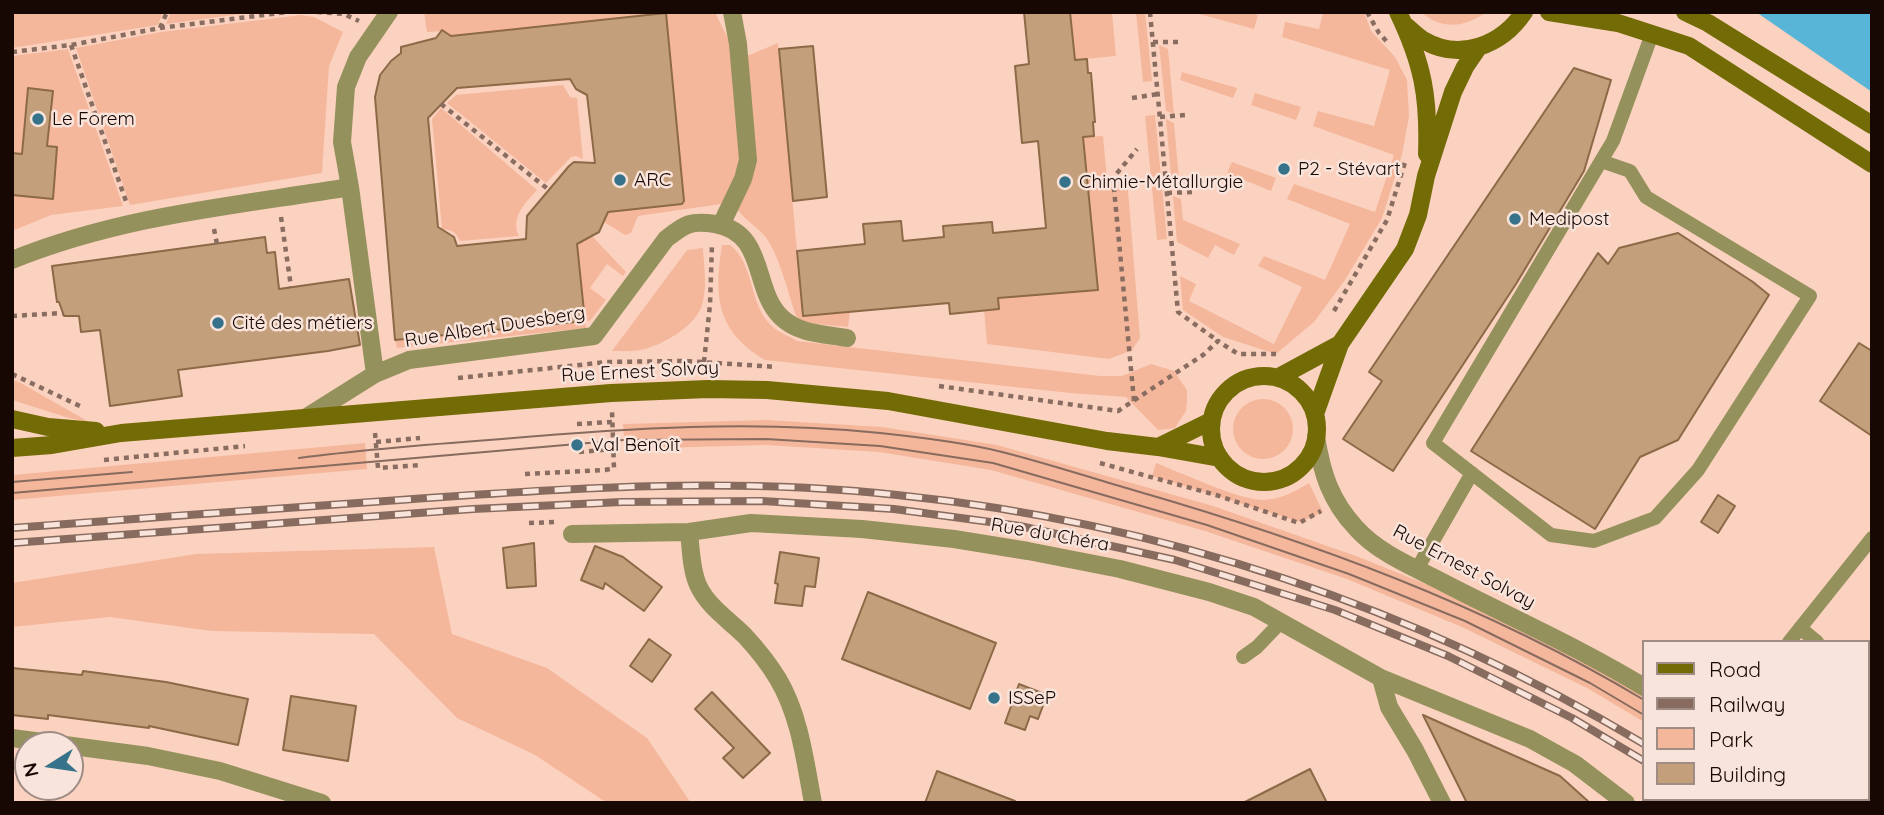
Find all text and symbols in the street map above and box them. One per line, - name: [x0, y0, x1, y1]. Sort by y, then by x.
- place label: Le Forem: [52, 108, 135, 130]
- marker: Le Forem: [30, 111, 46, 127]
- place label: P2 - Stévart: [1298, 158, 1401, 180]
- marker: P2 - Stévart: [1276, 161, 1292, 177]
- place label: ARC: [634, 169, 671, 191]
- place label: Chimie-Métallurgie: [1079, 171, 1243, 193]
- marker: ARC: [612, 172, 628, 188]
- marker: Chimie-Métallurgie: [1057, 174, 1073, 190]
- place label: Medipost: [1529, 208, 1609, 230]
- marker: Medipost: [1507, 211, 1523, 227]
- street label: Rue Albert Duesberg: [403, 301, 587, 353]
- place label: Cité des métiers: [232, 312, 373, 334]
- marker: Cité des métiers: [210, 315, 226, 331]
- street label: Rue Ernest Solvay: [561, 356, 719, 388]
- place label: Val Benoît: [591, 434, 681, 456]
- marker: Val Benoît: [569, 437, 585, 453]
- street label: Rue du Chéra: [989, 513, 1111, 557]
- street label: Rue Ernest Solvay: [1389, 520, 1539, 614]
- legend: [1643, 640, 1870, 801]
- text: Road: [1709, 656, 1761, 682]
- place label: ISSeP: [1008, 687, 1056, 709]
- marker: ISSeP: [986, 690, 1002, 706]
- text: Railway: [1709, 691, 1785, 717]
- text: Park: [1709, 726, 1753, 752]
- north arrow: [14, 731, 84, 801]
- text: N: [17, 761, 44, 779]
- text: Building: [1709, 761, 1786, 787]

